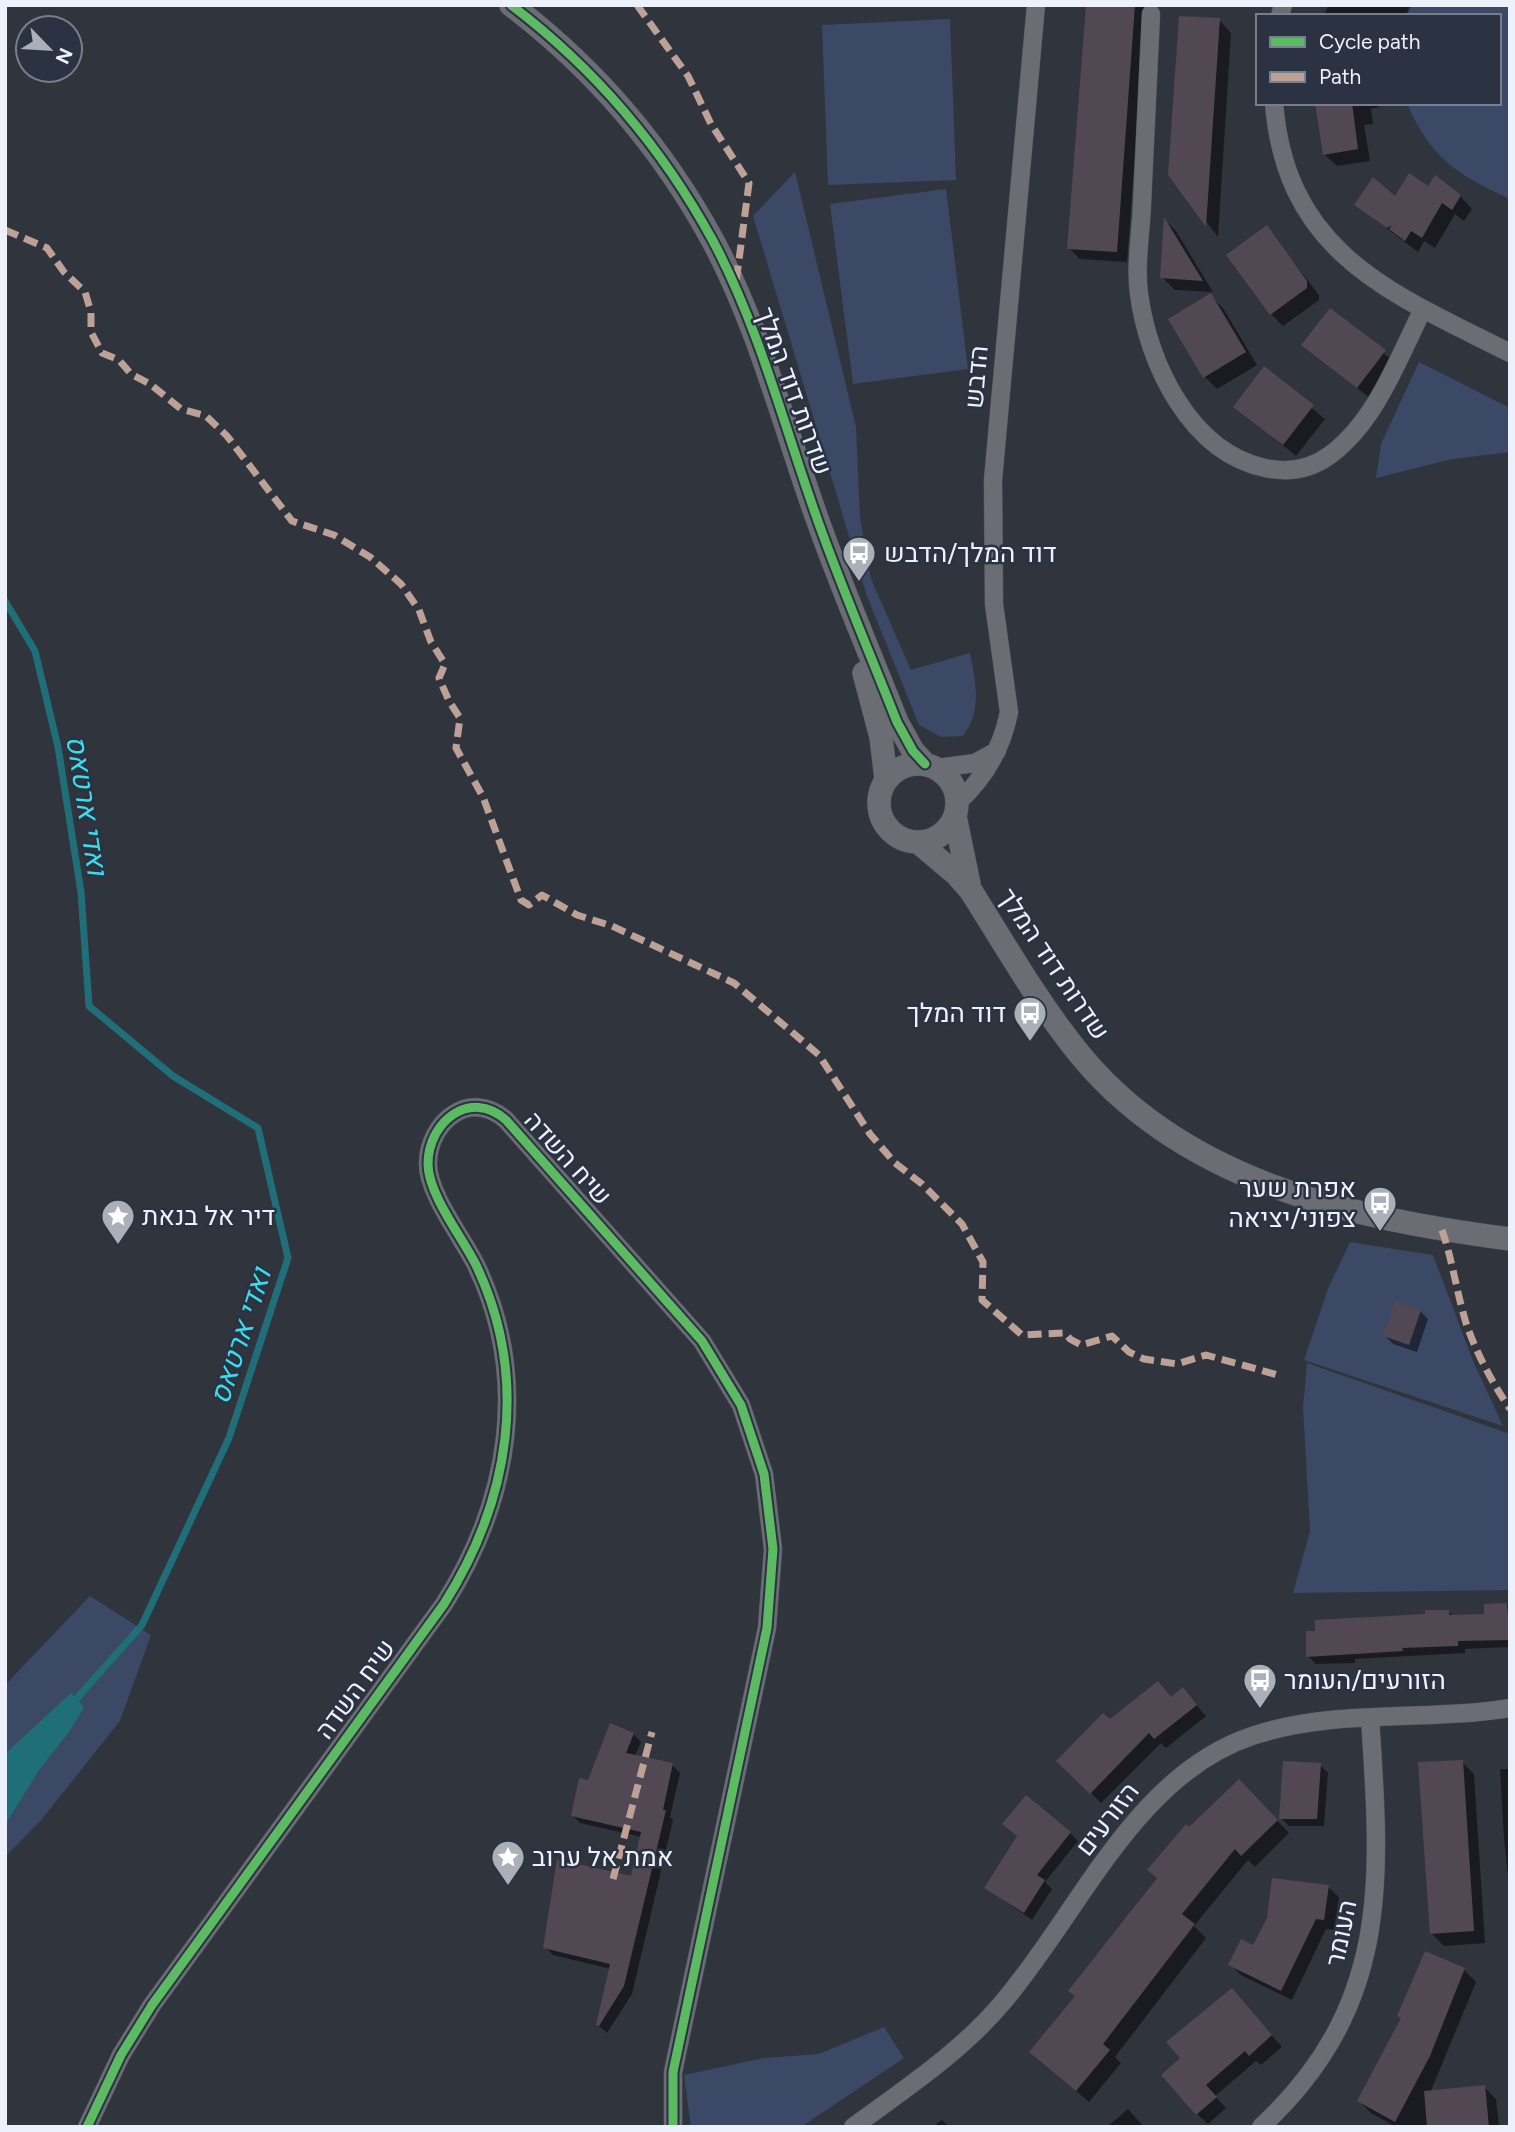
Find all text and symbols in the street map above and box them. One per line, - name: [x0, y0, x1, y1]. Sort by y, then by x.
- north arrow: [14, 14, 84, 84]
- legend: [1256, 14, 1501, 105]
- text: Cycle path: [1319, 29, 1420, 54]
- text: N: [50, 44, 77, 67]
- text: Path: [1319, 64, 1361, 89]
- street label: שדרות דוד המלך: [749, 303, 839, 479]
- street label: הדבש: [957, 344, 995, 410]
- bus stop icon: דוד המלך/הדבש: [840, 534, 878, 583]
- place label: דוד המלך/הדבש: [884, 537, 1056, 569]
- water label: ואדי ארטאס: [59, 733, 115, 879]
- street label: שדרות דוד המלך: [991, 882, 1117, 1046]
- bus stop icon: דוד המלך: [1011, 994, 1049, 1043]
- place label: דוד המלך: [907, 997, 1006, 1029]
- street label: שיח השדה: [517, 1104, 619, 1212]
- place label: אפרת שער צפוני/יציאה: [1229, 1172, 1356, 1234]
- bus stop icon: אפרת שער צפוני/יציאה: [1361, 1184, 1399, 1233]
- place icon: דיר אל בנאת: [99, 1197, 137, 1246]
- place label: דיר אל בנאת: [142, 1200, 275, 1232]
- water label: ואדי ארטאס: [202, 1262, 278, 1408]
- street label: שיח השדה: [308, 1633, 402, 1745]
- bus stop icon: הזורעים/העומר: [1241, 1661, 1279, 1710]
- place label: הזורעים/העומר: [1284, 1664, 1446, 1696]
- street label: הזורעים: [1068, 1776, 1146, 1862]
- place icon: אמת אל ערוב: [489, 1838, 527, 1887]
- place label: אמת אל ערוב: [532, 1841, 673, 1873]
- street label: העומר: [1318, 1897, 1364, 1969]

